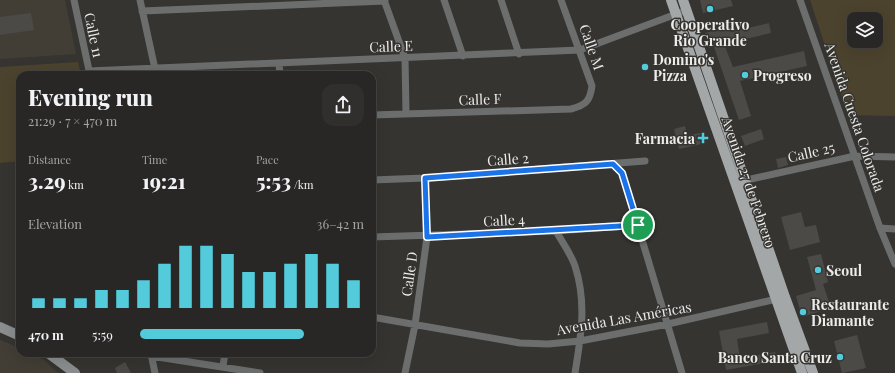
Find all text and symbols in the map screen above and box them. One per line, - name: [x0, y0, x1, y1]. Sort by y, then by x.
- marker: Cooperativo Rio Grande: [705, 4, 715, 14]
- street label: Calle 11: [80, 11, 108, 59]
- map controls: [847, 12, 883, 48]
- button: layers: [847, 12, 883, 48]
- place label: Cooperativo Rio Grande: [671, 15, 750, 50]
- street label: Calle M: [575, 22, 609, 72]
- street label: Calle E: [369, 36, 413, 56]
- street label: Avenida Cuesta Colorada: [820, 39, 890, 194]
- place label: Domino's Pizza: [653, 50, 714, 85]
- marker: Domino's Pizza: [640, 62, 650, 72]
- place label: Progreso: [753, 66, 812, 85]
- marker: Progreso: [740, 70, 750, 80]
- text: Evening run: [28, 82, 153, 112]
- button: share: [322, 84, 364, 126]
- street label: Calle F: [458, 89, 502, 109]
- text: 21:29 · 7 × 470 m: [28, 112, 117, 129]
- street label: Avenida 27 de Febrero: [717, 113, 780, 250]
- place label: Farmacia: [635, 129, 696, 148]
- marker: Farmacia: [698, 133, 708, 143]
- street label: Calle 25: [786, 137, 836, 167]
- street label: Calle 2: [487, 148, 530, 170]
- text: Distance: [28, 152, 71, 167]
- text: Time: [142, 152, 167, 167]
- text: Pace: [256, 152, 279, 167]
- text: 3.29: [28, 167, 66, 194]
- text: 19:21: [142, 167, 186, 194]
- text: 5:53: [256, 167, 291, 194]
- text: km: [66, 177, 84, 192]
- text: /km: [291, 177, 314, 192]
- pin: [621, 208, 655, 242]
- street label: Calle 4: [483, 209, 525, 231]
- icon: arrive: [627, 214, 649, 236]
- text: Elevation: [28, 215, 82, 232]
- text: 36–42 m: [317, 215, 364, 232]
- street label: Calle D: [396, 250, 422, 298]
- place label: Seoul: [826, 261, 863, 280]
- marker: Seoul: [813, 265, 823, 275]
- place label: Restaurante Diamante: [811, 295, 889, 330]
- street label: Avenida Las Américas: [554, 297, 693, 339]
- marker: Restaurante Diamante: [798, 307, 808, 317]
- text: 470 m: [28, 326, 64, 343]
- text: 5:59: [92, 326, 113, 343]
- place label: Banco Santa Cruz: [718, 348, 832, 367]
- marker: Banco Santa Cruz: [835, 352, 845, 362]

